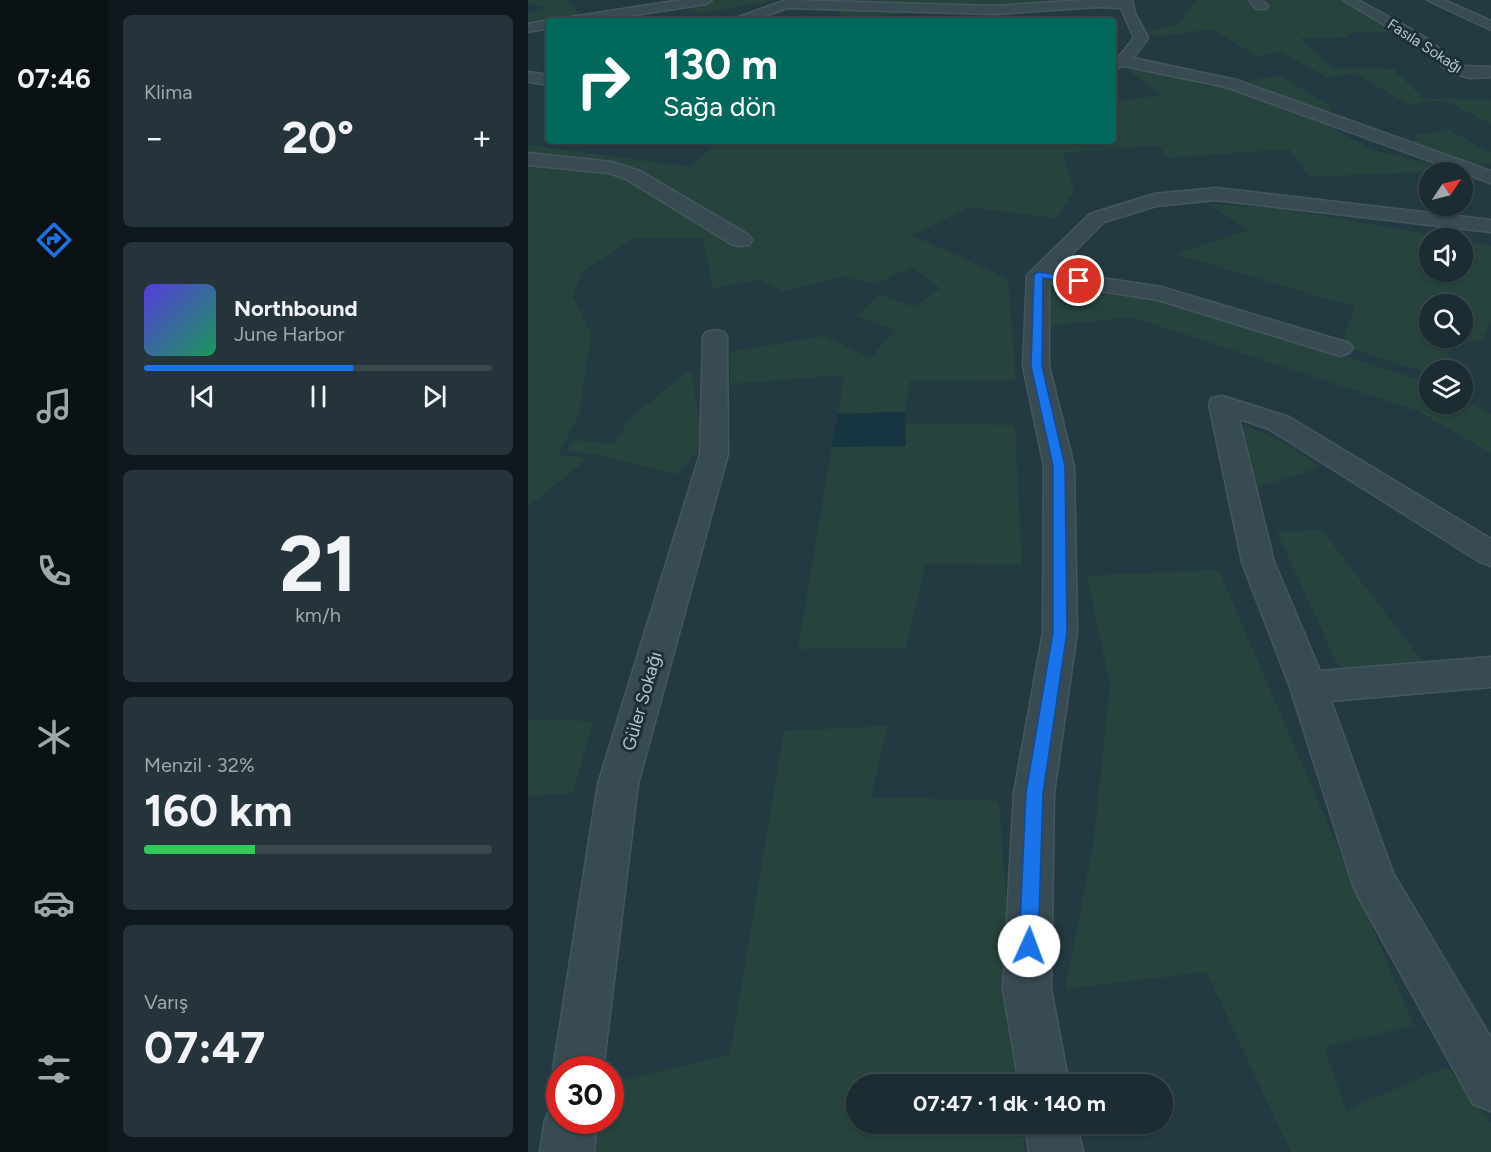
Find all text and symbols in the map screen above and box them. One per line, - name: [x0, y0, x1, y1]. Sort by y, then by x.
- street label: Fasıla Sokağı: [1384, 15, 1466, 77]
- text: 130 m: [663, 39, 778, 90]
- icon: right: [564, 42, 642, 120]
- text: 07:46: [17, 62, 91, 95]
- text: Klima: [144, 80, 192, 104]
- text: Sağa dön: [663, 90, 776, 123]
- text: 20°: [282, 110, 354, 164]
- text: −: [144, 118, 165, 157]
- text: +: [471, 118, 492, 157]
- north arrow: [1419, 162, 1473, 216]
- map controls: [1419, 162, 1473, 414]
- icon: directions: [33, 219, 75, 261]
- button: sound: [1419, 228, 1473, 282]
- pin: [1053, 255, 1104, 306]
- icon: arrive: [1062, 264, 1095, 297]
- button: search: [1419, 294, 1473, 348]
- text: Northbound: [234, 295, 358, 322]
- text: June Harbor: [234, 322, 345, 346]
- button: layers: [1419, 360, 1473, 414]
- icon: previous: [186, 380, 219, 413]
- icon: pause: [302, 380, 335, 413]
- icon: next: [418, 380, 451, 413]
- icon: music: [33, 385, 75, 427]
- text: 21: [279, 517, 357, 611]
- icon: phone: [33, 550, 75, 592]
- text: km/h: [295, 603, 341, 627]
- street label: Güler Sokağı: [617, 649, 667, 753]
- icon: climate: [33, 716, 75, 758]
- text: Menzil · 32%: [144, 753, 255, 777]
- text: 160 km: [144, 783, 292, 837]
- icon: car: [33, 882, 75, 924]
- position arrow: [997, 914, 1061, 978]
- text: Varış: [144, 990, 188, 1014]
- text: 07:47: [144, 1020, 265, 1074]
- icon: filters: [33, 1048, 75, 1090]
- speed limit sign: 30: [546, 1056, 624, 1134]
- text: 07:47 · 1 dk · 140 m: [913, 1090, 1106, 1117]

